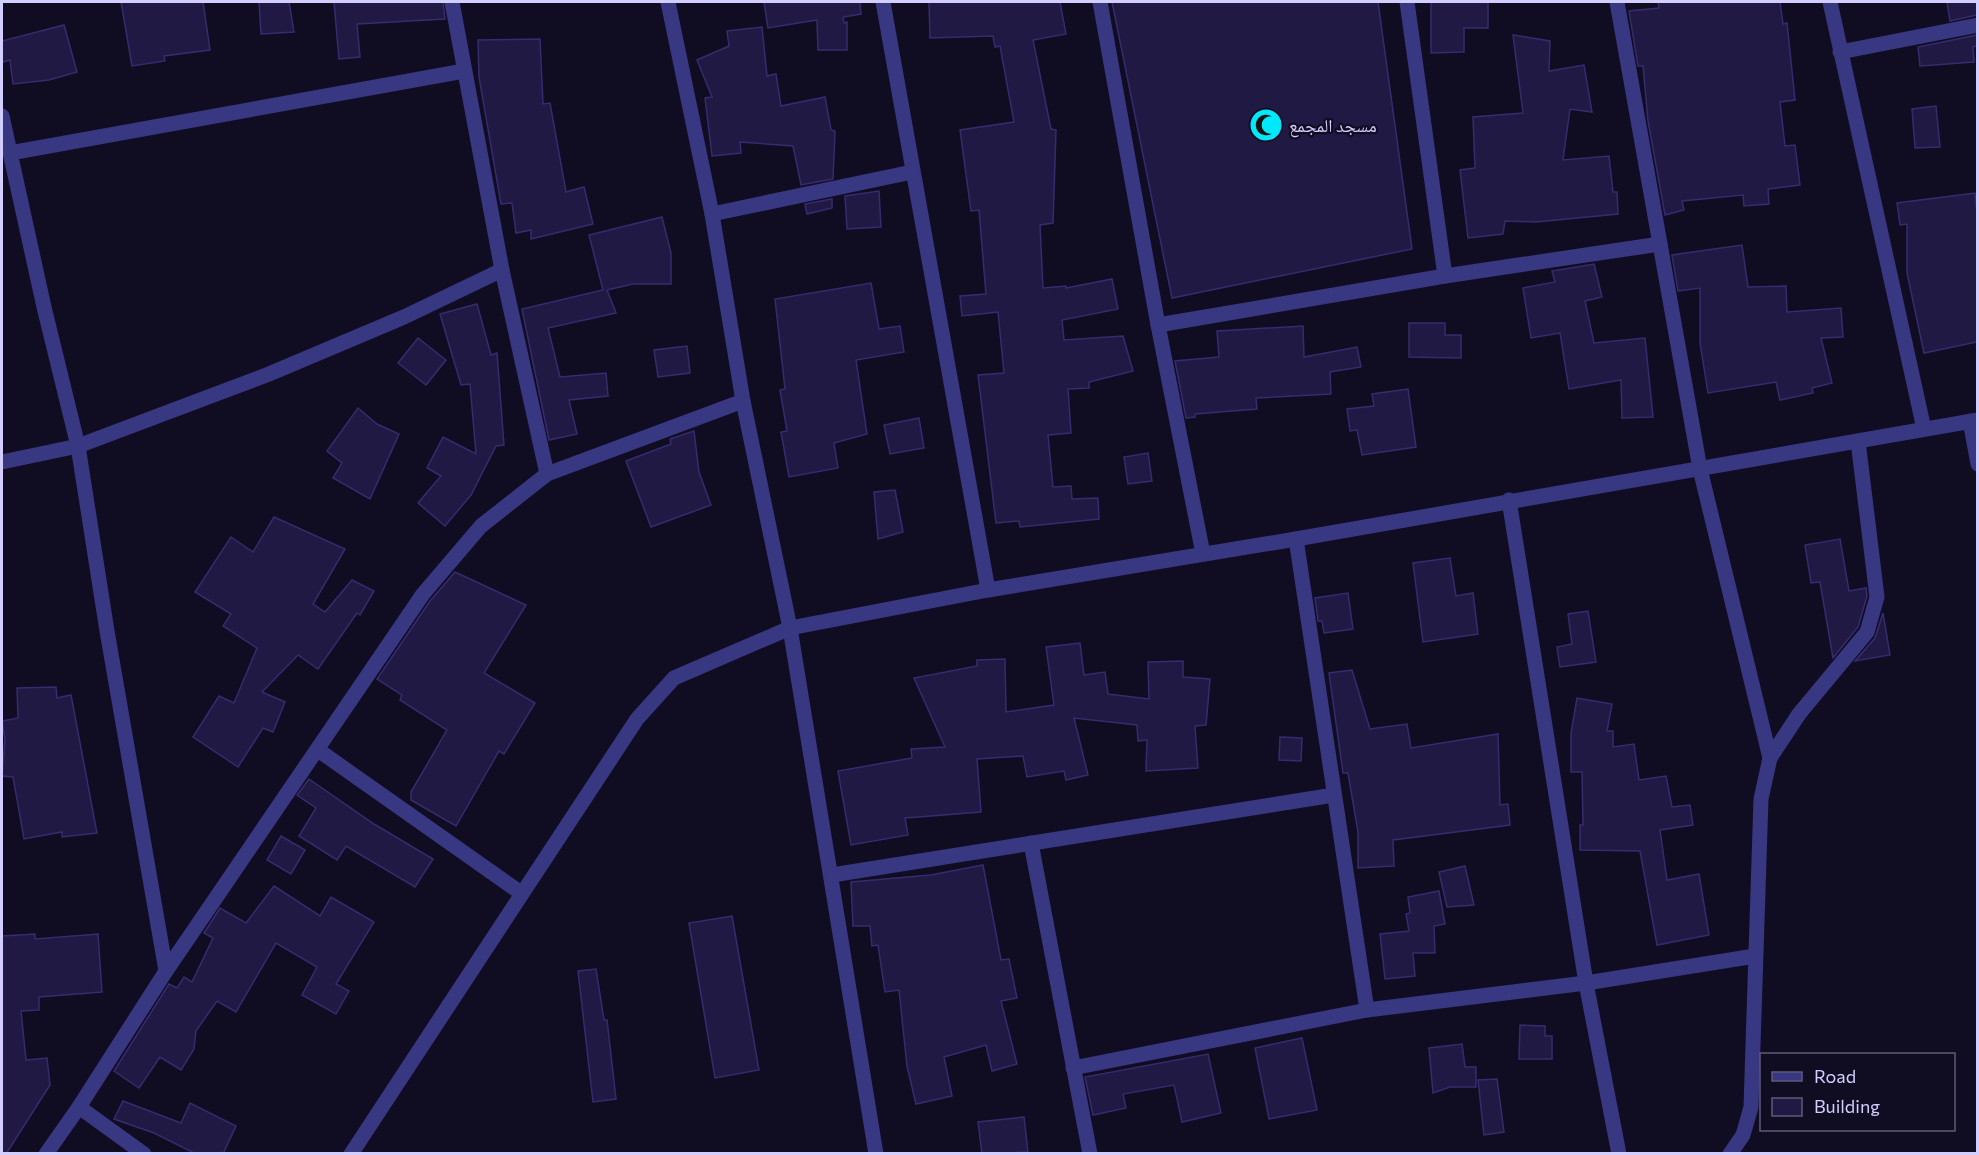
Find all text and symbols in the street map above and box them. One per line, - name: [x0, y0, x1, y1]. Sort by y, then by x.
- mosque icon: مسجد المجمع: [1248, 107, 1284, 143]
- place label: مسجد المجمع: [1289, 114, 1377, 138]
- legend: [1760, 1053, 1955, 1131]
- text: Road: [1814, 1065, 1856, 1087]
- text: Building: [1814, 1095, 1880, 1117]

